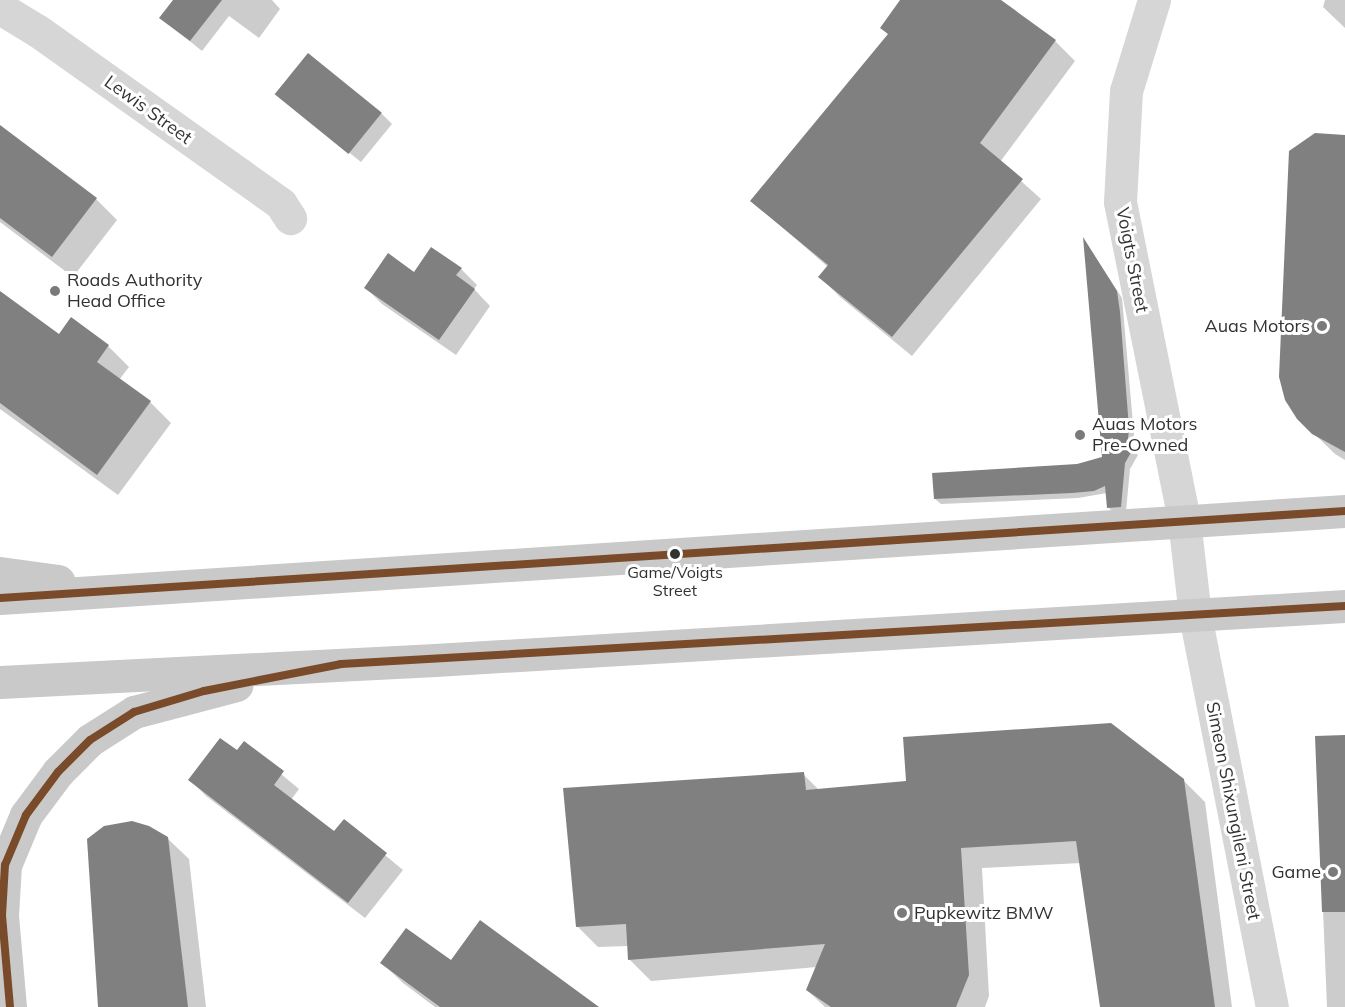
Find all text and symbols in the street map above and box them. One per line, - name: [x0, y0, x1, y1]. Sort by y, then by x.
- street label: Lewis Street: [100, 71, 196, 149]
- street label: Voigts Street: [1111, 206, 1153, 314]
- place label: Roads Authority Head Office: [67, 270, 202, 312]
- marker: Roads Authority Head Office: [48, 284, 62, 298]
- place label: Auas Motors: [1204, 315, 1310, 337]
- marker: Auas Motors: [1315, 319, 1329, 333]
- place label: Auas Motors Pre-Owned: [1092, 414, 1198, 456]
- marker: Auas Motors Pre-Owned: [1073, 428, 1087, 442]
- marker: Game/Voigts Street: [669, 548, 681, 560]
- place label: Game/Voigts Street: [627, 562, 723, 600]
- street label: Simeon Shixungileni Street: [1201, 700, 1265, 922]
- place label: Game: [1271, 861, 1321, 883]
- marker: Game: [1326, 865, 1340, 879]
- place label: Pupkewitz BMW: [914, 902, 1053, 924]
- marker: Pupkewitz BMW: [895, 906, 909, 920]

